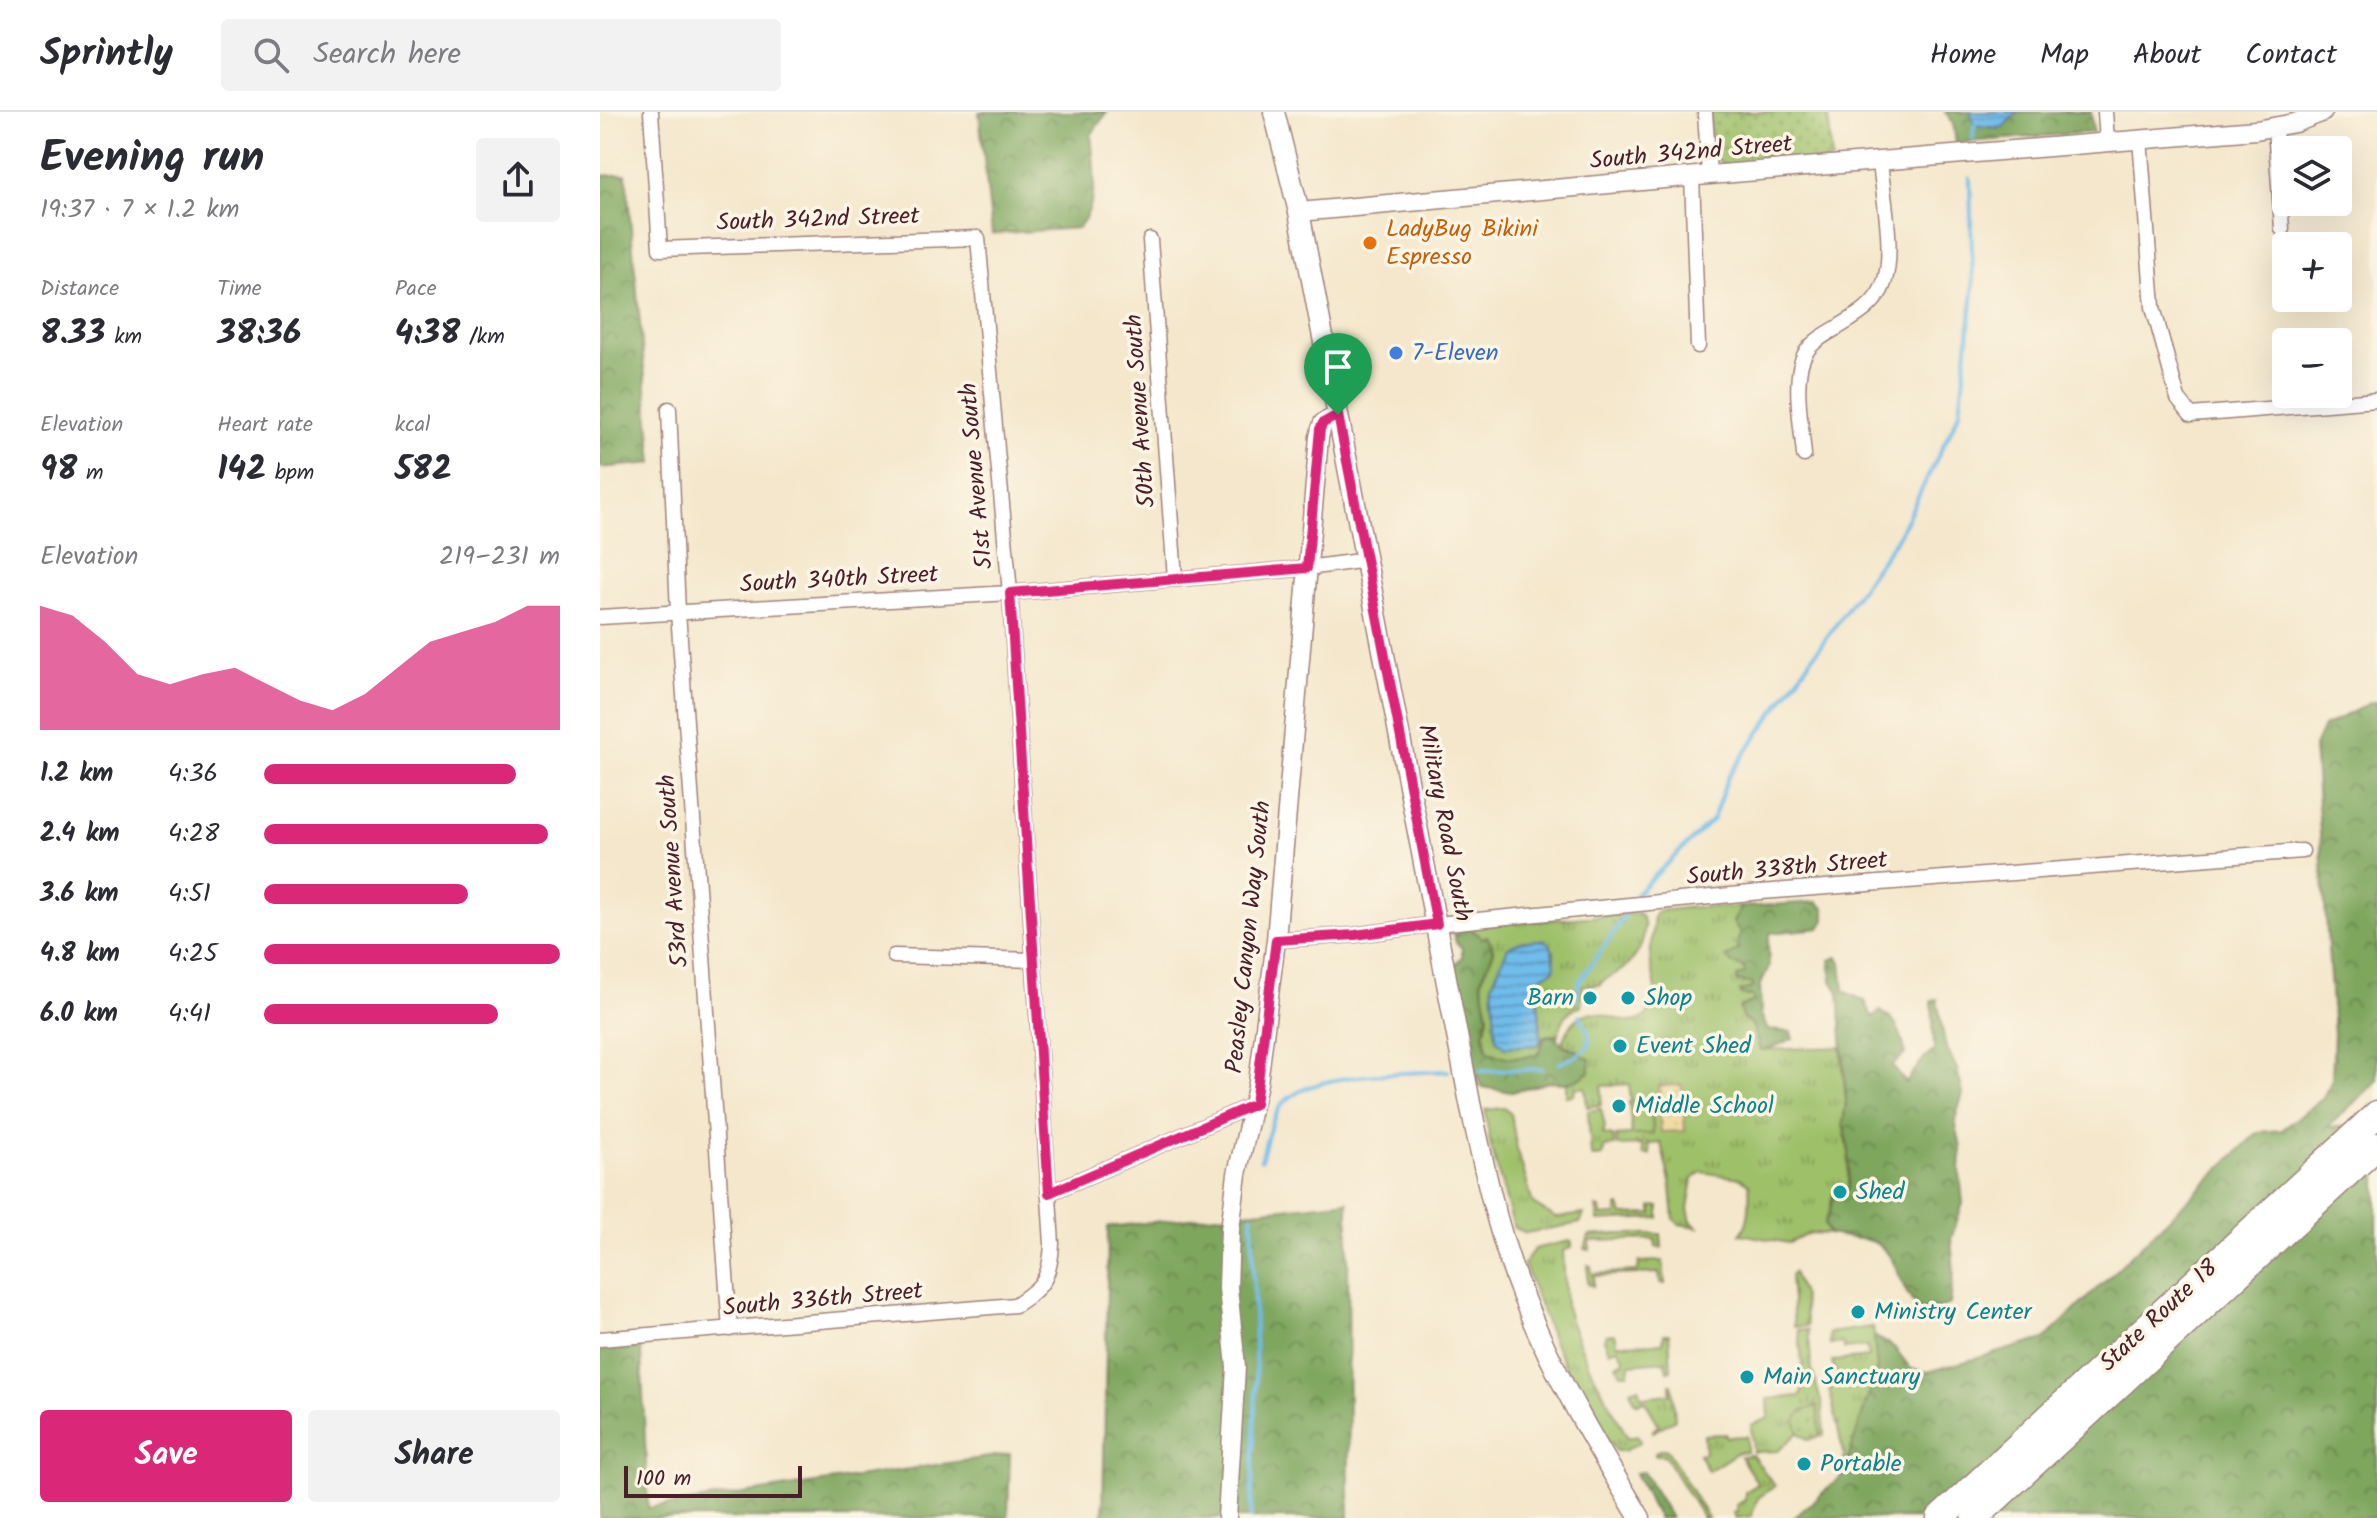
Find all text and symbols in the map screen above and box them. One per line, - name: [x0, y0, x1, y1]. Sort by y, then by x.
- search box: [221, 19, 781, 91]
- text: Sprintly: [40, 25, 173, 85]
- text: Search here: [313, 31, 461, 79]
- icon: search: [249, 33, 293, 77]
- text: Home: [1930, 33, 1996, 78]
- text: Map: [2040, 33, 2089, 78]
- text: About: [2133, 33, 2201, 78]
- text: Contact: [2245, 33, 2337, 78]
- text: Evening run: [40, 124, 264, 194]
- street label: South 342nd Street: [1588, 125, 1795, 181]
- map controls: [2272, 136, 2352, 408]
- button: layers: [2272, 136, 2352, 216]
- button: share: [476, 138, 560, 222]
- text: 19:37 · 7 × 1.2 km: [40, 189, 239, 231]
- street label: South 342nd Street: [716, 197, 921, 243]
- place label: LadyBug Bikini Espresso: [1386, 210, 1539, 277]
- button: +: [2272, 232, 2352, 312]
- marker: LadyBug Bikini Espresso: [1361, 234, 1379, 252]
- text: Distance: [40, 272, 119, 307]
- text: Time: [217, 272, 262, 307]
- text: Pace: [395, 272, 437, 307]
- text: 8.33: [40, 307, 105, 361]
- text: 38:36: [217, 307, 301, 361]
- text: 4:38: [395, 307, 460, 361]
- street label: 50th Avenue South: [1115, 313, 1167, 509]
- text: km: [105, 320, 142, 355]
- text: /km: [460, 320, 505, 355]
- button: −: [2272, 328, 2352, 408]
- pin: [1304, 333, 1372, 415]
- place label: 7-Eleven: [1412, 334, 1499, 373]
- marker: 7-Eleven: [1387, 344, 1405, 362]
- icon: arrive: [1316, 345, 1360, 389]
- street label: 51st Avenue South: [949, 381, 1005, 571]
- text: Elevation: [40, 408, 123, 443]
- text: Heart rate: [217, 408, 313, 443]
- text: kcal: [395, 408, 430, 443]
- text: 98: [40, 443, 77, 497]
- text: 142: [217, 443, 266, 497]
- text: 582: [395, 443, 452, 497]
- text: m: [77, 456, 104, 491]
- text: bpm: [266, 456, 314, 491]
- text: Elevation: [40, 536, 138, 578]
- text: 219–231 m: [439, 536, 560, 578]
- street label: South 340th Street: [739, 555, 940, 605]
- street label: Military Road South: [1406, 721, 1482, 925]
- text: 1.2 km: [40, 753, 113, 795]
- text: 4:36: [168, 753, 218, 795]
- street label: 53rd Avenue South: [648, 773, 700, 969]
- street label: Peasley Canyon Way South: [1215, 799, 1283, 1075]
- text: 2.4 km: [40, 813, 120, 855]
- text: 4:28: [168, 813, 219, 855]
- street label: South 338th Street: [1685, 841, 1890, 897]
- text: 3.6 km: [40, 873, 119, 915]
- text: 4:51: [168, 873, 211, 915]
- text: 4.8 km: [40, 933, 120, 975]
- text: 4:25: [168, 933, 218, 975]
- place label: Barn: [1527, 979, 1574, 1018]
- place label: Shop: [1644, 979, 1692, 1018]
- marker: Barn: [1581, 989, 1599, 1007]
- marker: Shop: [1619, 989, 1637, 1007]
- text: 6.0 km: [40, 993, 118, 1035]
- text: 4:41: [168, 993, 211, 1035]
- place label: Event Shed: [1636, 1027, 1752, 1066]
- marker: Event Shed: [1611, 1037, 1629, 1055]
- place label: Middle School: [1635, 1087, 1774, 1126]
- marker: Middle School: [1610, 1097, 1628, 1115]
- place label: Shed: [1856, 1173, 1905, 1212]
- marker: Shed: [1831, 1183, 1849, 1201]
- street label: State Route 18: [2090, 1250, 2228, 1382]
- street label: South 336th Street: [722, 1272, 925, 1328]
- place label: Ministry Center: [1874, 1293, 2034, 1332]
- marker: Ministry Center: [1849, 1303, 1867, 1321]
- place label: Main Sanctuary: [1763, 1358, 1921, 1397]
- marker: Main Sanctuary: [1738, 1368, 1756, 1386]
- button: Save: [40, 1410, 292, 1502]
- button: Share: [308, 1410, 560, 1502]
- place label: Portable: [1820, 1445, 1902, 1484]
- marker: Portable: [1795, 1455, 1813, 1473]
- scale bar: [624, 1462, 802, 1498]
- text: 100 m: [636, 1462, 691, 1497]

